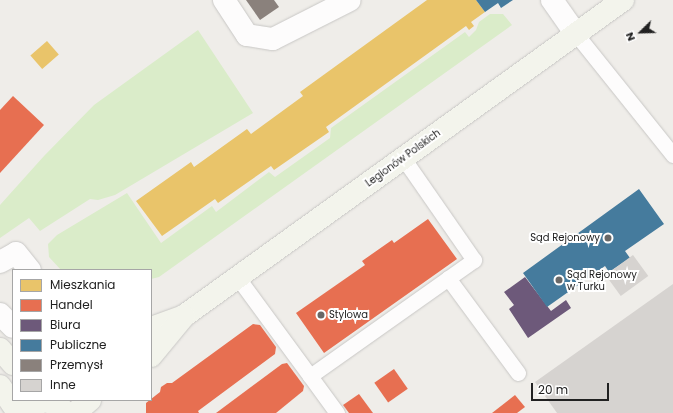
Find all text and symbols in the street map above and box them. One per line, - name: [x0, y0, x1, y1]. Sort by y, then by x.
- north arrow: [621, 12, 661, 52]
- text: N: [621, 30, 639, 44]
- street label: Legionów Polskich: [363, 127, 443, 189]
- place label: Sąd Rejonowy: [530, 232, 600, 244]
- marker: Sąd Rejonowy: [603, 233, 613, 243]
- place label: Sąd Rejonowy w Turku: [567, 268, 637, 292]
- legend: [12, 269, 152, 401]
- marker: Sąd Rejonowy w Turku: [554, 275, 564, 285]
- text: Mieszkania: [50, 276, 116, 293]
- text: Handel: [50, 296, 93, 313]
- place label: Stylowa: [329, 309, 368, 321]
- marker: Stylowa: [316, 310, 326, 320]
- text: Biura: [50, 316, 81, 333]
- text: Publiczne: [50, 336, 107, 353]
- text: Przemysł: [50, 356, 103, 373]
- scale bar: [533, 375, 611, 401]
- text: Inne: [50, 376, 76, 393]
- text: 20 m: [538, 381, 568, 398]

